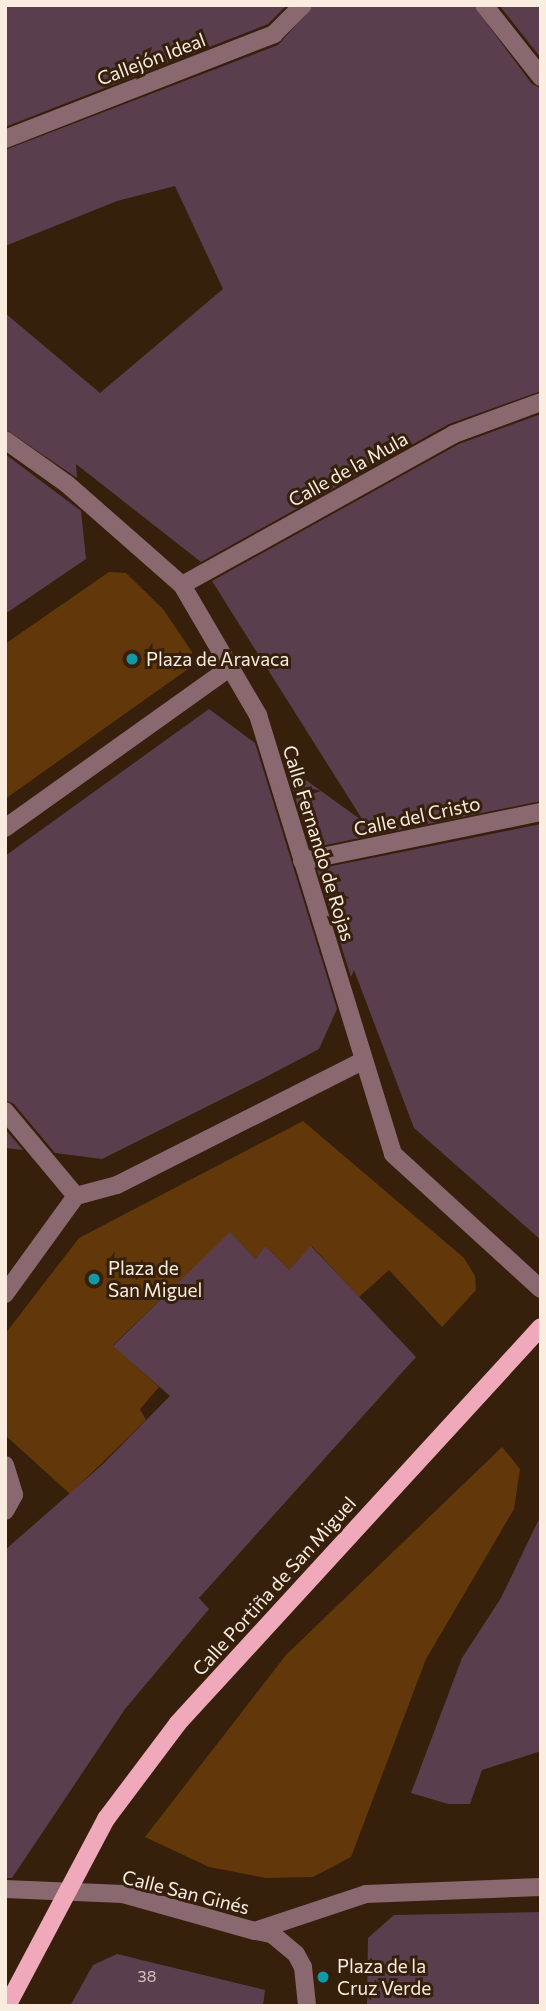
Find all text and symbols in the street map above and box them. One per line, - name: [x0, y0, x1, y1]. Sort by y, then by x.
- street label: Callejón Ideal: [94, 28, 208, 90]
- street label: Calle de la Mula: [284, 427, 412, 511]
- place label: Plaza de Aravaca: [146, 648, 289, 670]
- marker: Plaza de Aravaca: [124, 651, 140, 667]
- street label: Calle Fernando de Rojas: [278, 742, 360, 944]
- street label: Calle del Cristo: [352, 791, 482, 841]
- place label: Plaza de San Miguel: [108, 1257, 202, 1301]
- marker: Plaza de San Miguel: [86, 1271, 102, 1287]
- street label: Calle Portiña de San Miguel: [188, 1492, 360, 1680]
- street label: Calle San Ginés: [120, 1865, 252, 1919]
- place label: Plaza de la Cruz Verde: [337, 1955, 431, 1999]
- house number: 38: [138, 1966, 156, 1986]
- marker: Plaza de la Cruz Verde: [315, 1969, 331, 1985]

